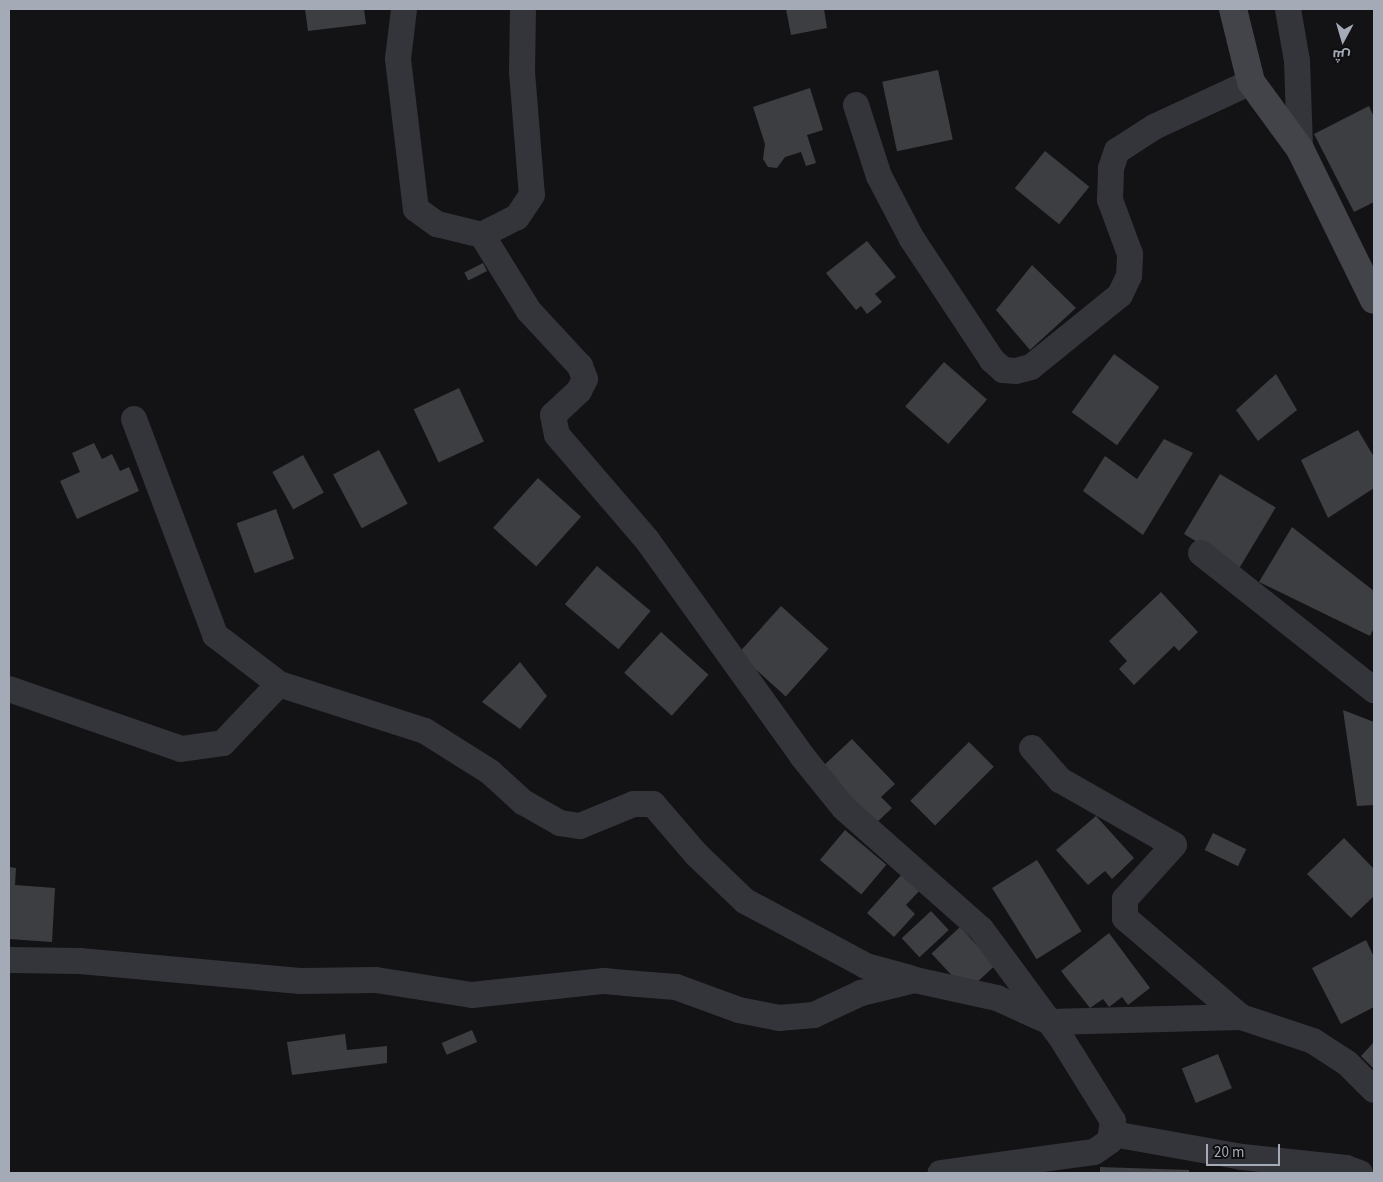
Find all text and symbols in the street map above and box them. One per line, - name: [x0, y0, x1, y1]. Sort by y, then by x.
- north arrow: [1318, 15, 1368, 65]
- text: ش: [1331, 44, 1351, 66]
- scale bar: [1208, 1134, 1282, 1166]
- text: 20 m: [1214, 1142, 1244, 1163]

